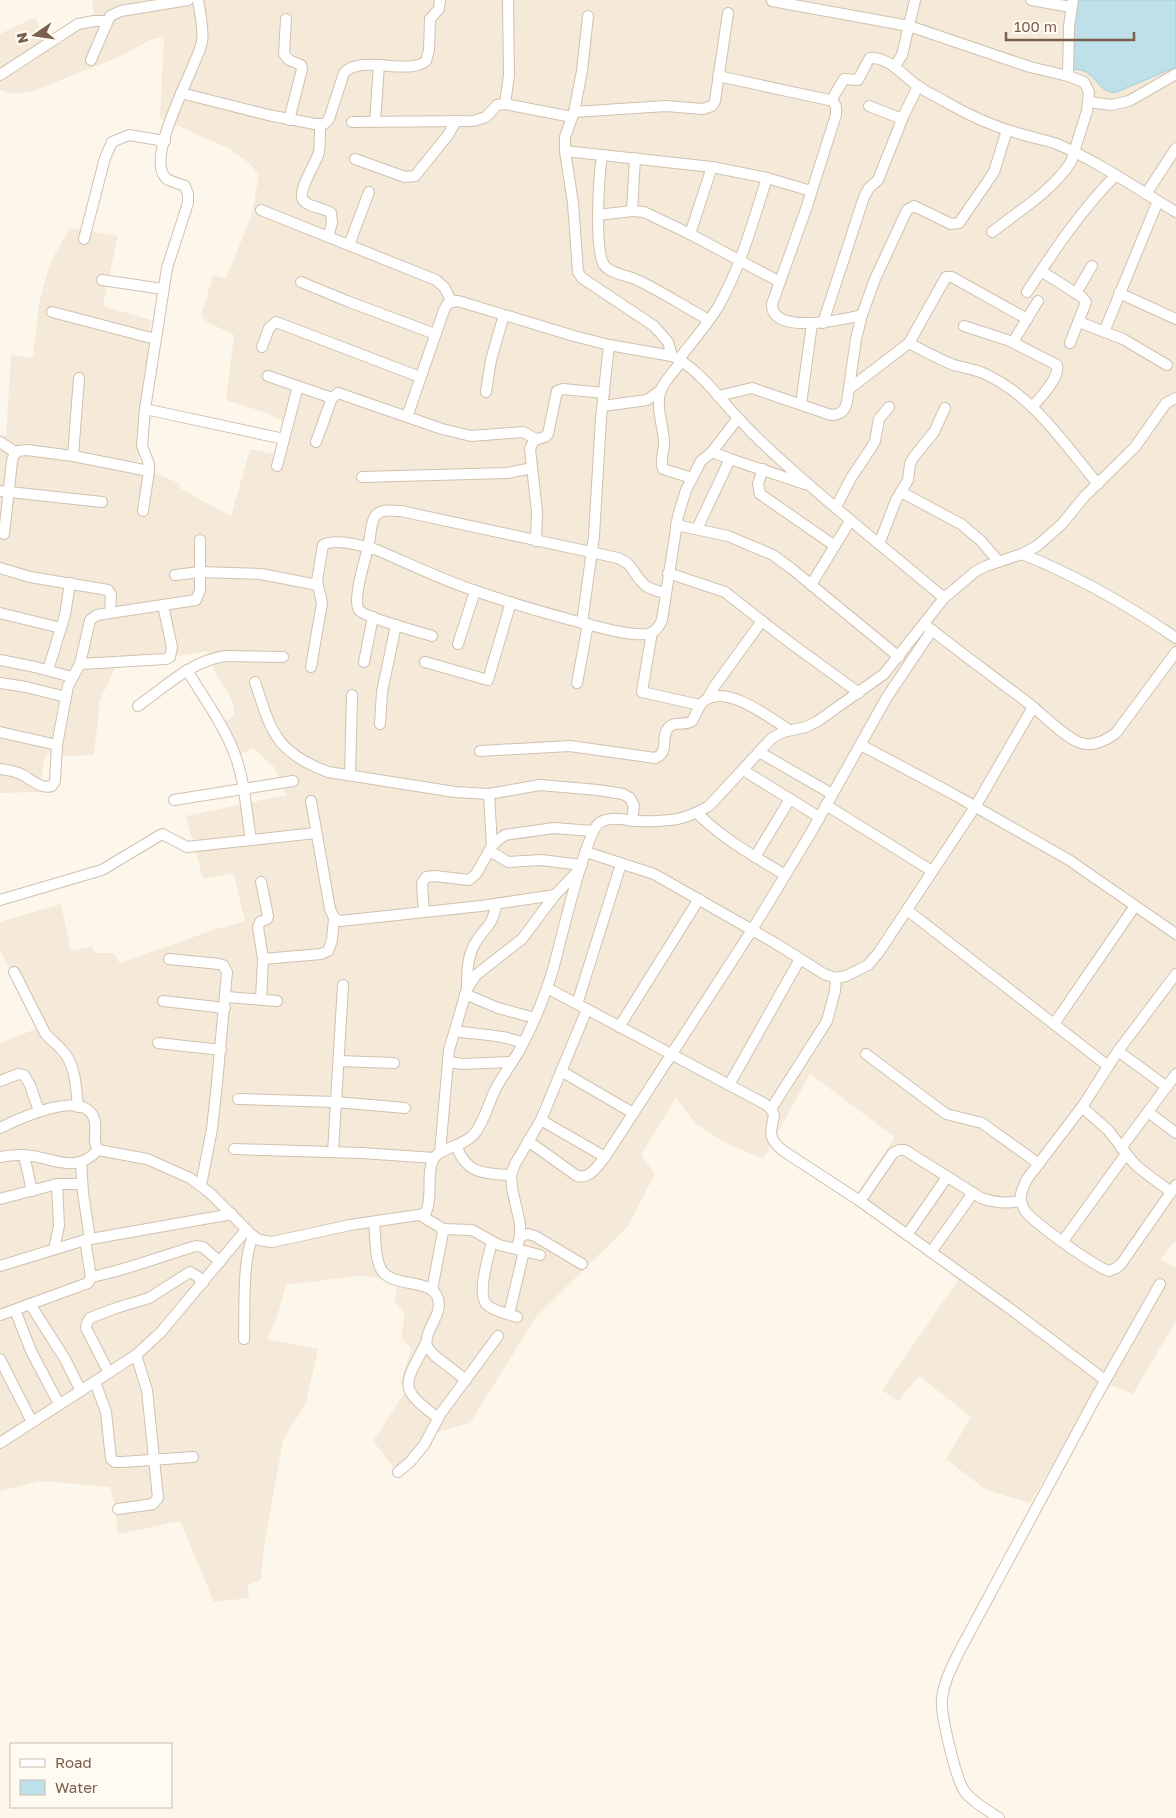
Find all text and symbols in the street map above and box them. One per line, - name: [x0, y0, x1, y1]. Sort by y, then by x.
- north arrow: [10, 10, 60, 60]
- scale bar: [1006, 10, 1134, 42]
- text: 100 m: [1014, 17, 1057, 35]
- text: N: [12, 31, 31, 45]
- legend: [10, 1743, 172, 1808]
- text: Road: [55, 1753, 92, 1771]
- text: Water: [55, 1778, 98, 1796]

